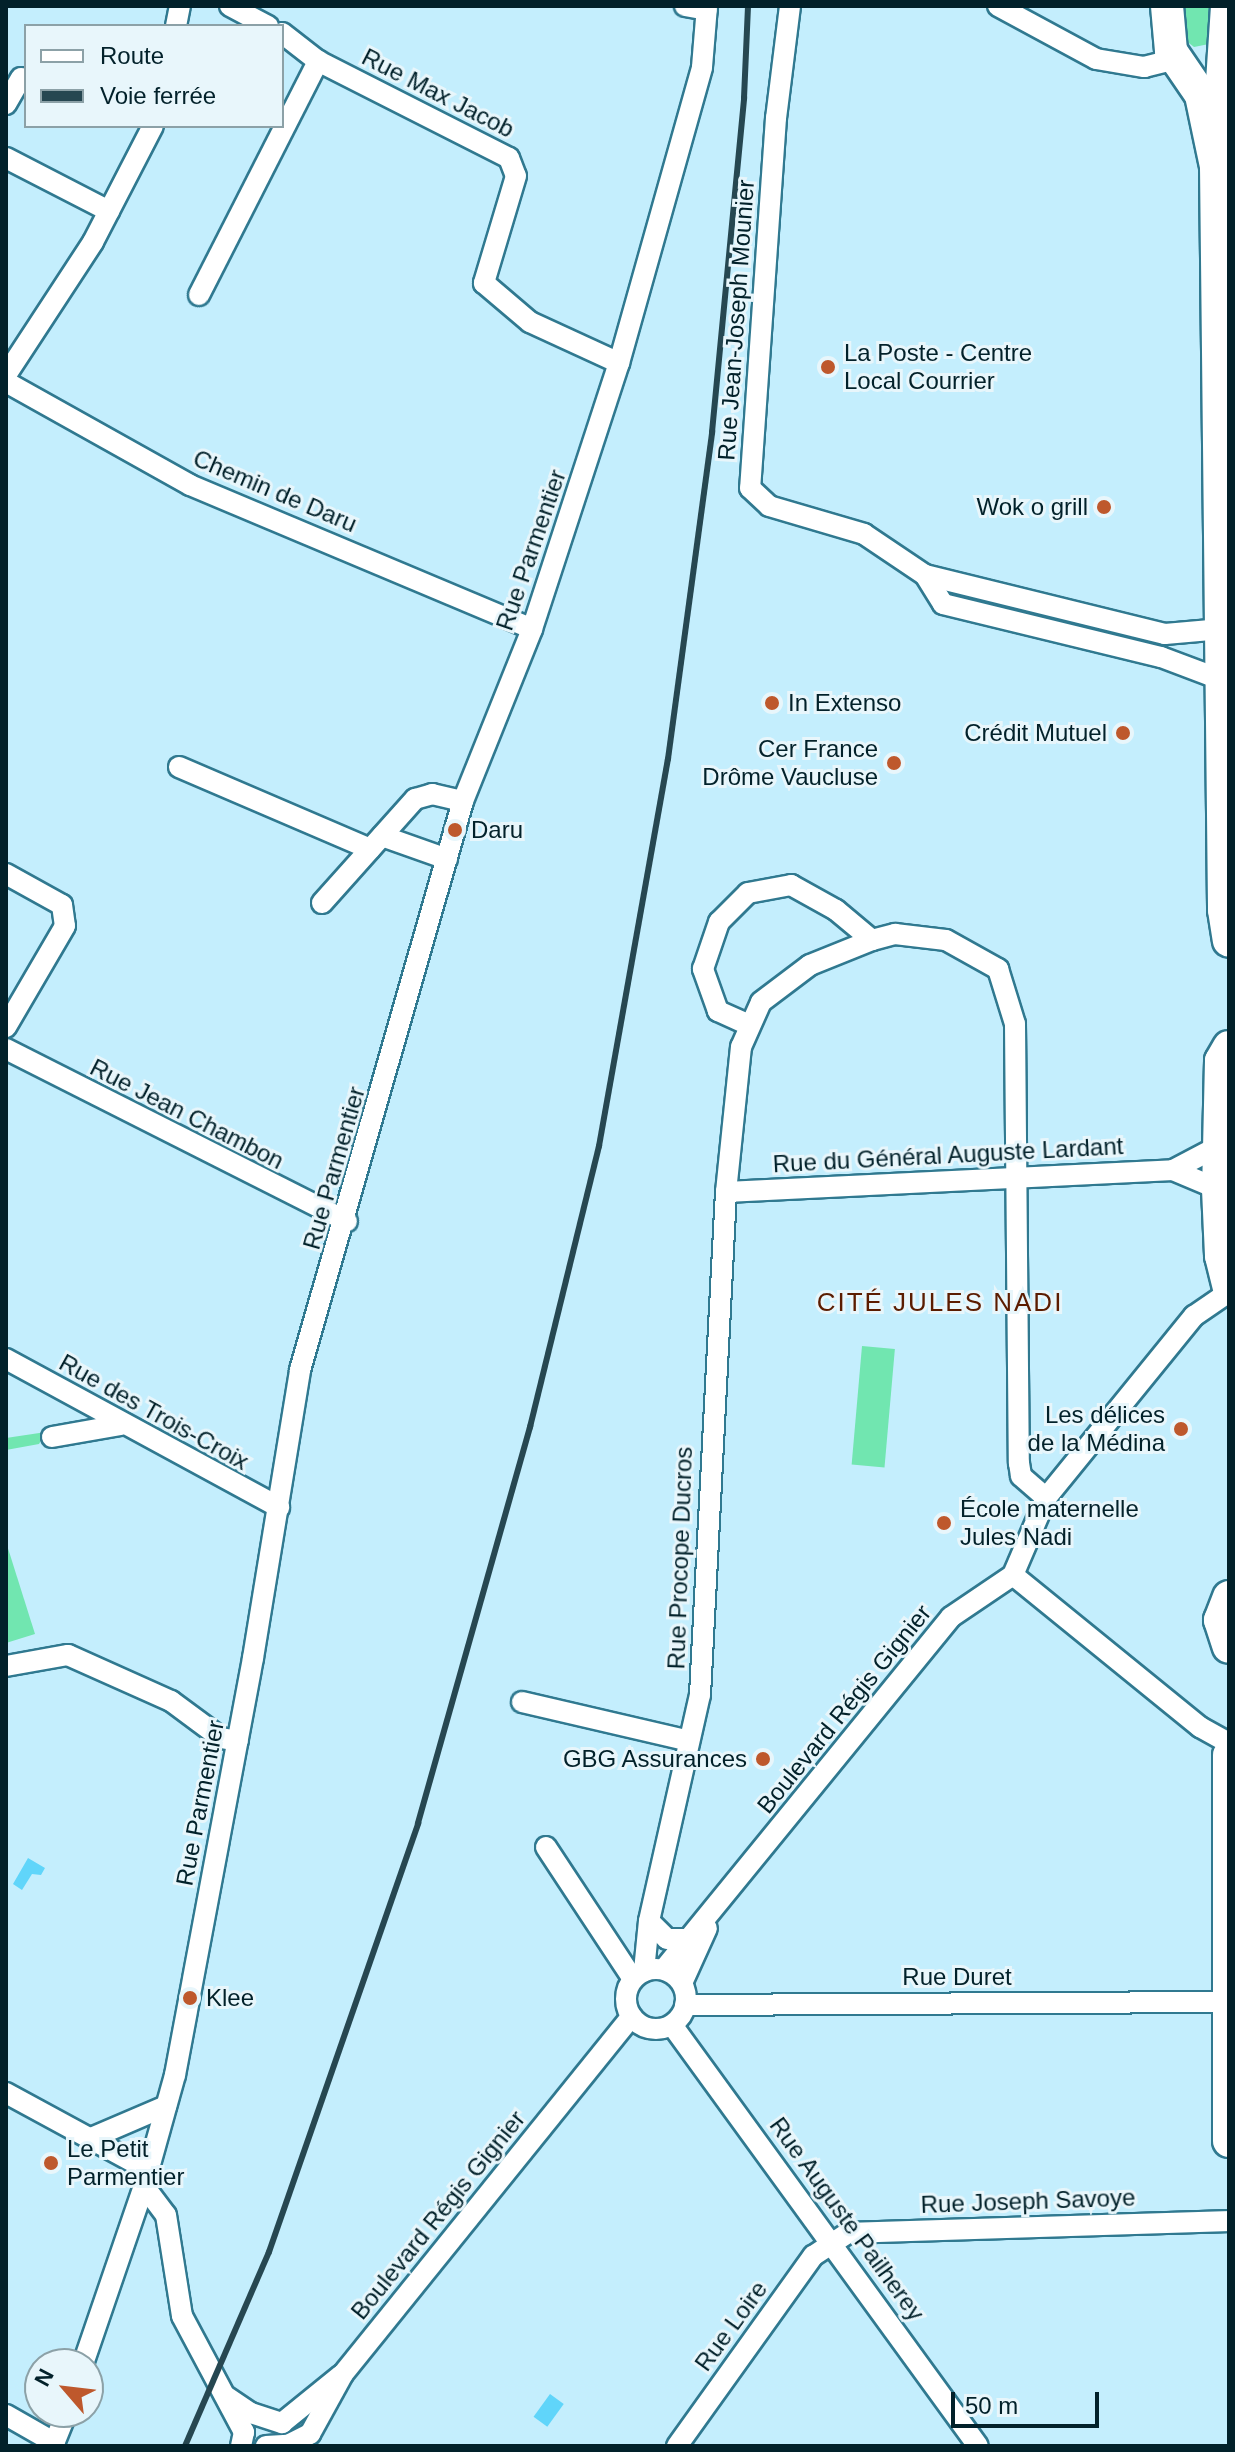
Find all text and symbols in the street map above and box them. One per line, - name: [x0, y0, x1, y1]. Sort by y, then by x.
- legend: [24, 24, 284, 128]
- text: Route: [100, 42, 164, 69]
- street label: Rue Max Jacob: [357, 42, 519, 144]
- text: Voie ferrée: [100, 82, 216, 109]
- street label: Rue Jean-Joseph Mounier: [712, 179, 760, 461]
- place label: La Poste - Centre Local Courrier: [844, 339, 1032, 395]
- marker: La Poste - Centre Local Courrier: [819, 358, 837, 376]
- street label: Chemin de Daru: [189, 444, 361, 538]
- street label: Rue Parmentier: [490, 466, 572, 634]
- place label: Wok o grill: [976, 493, 1088, 521]
- marker: Wok o grill: [1095, 498, 1113, 516]
- place label: In Extenso: [788, 689, 901, 717]
- marker: In Extenso: [763, 694, 781, 712]
- place label: Crédit Mutuel: [964, 719, 1107, 747]
- marker: Crédit Mutuel: [1114, 724, 1132, 742]
- place label: Cer France Drôme Vaucluse: [702, 735, 878, 791]
- marker: Cer France Drôme Vaucluse: [885, 754, 903, 772]
- place label: Daru: [471, 816, 523, 844]
- marker: Daru: [446, 821, 464, 839]
- street label: Rue Jean Chambon: [85, 1053, 289, 1175]
- street label: Rue Parmentier: [297, 1083, 371, 1253]
- street label: Rue du Général Auguste Lardant: [771, 1131, 1125, 1179]
- district label: CITÉ JULES NADI: [817, 1287, 1063, 1319]
- street label: Rue des Trois-Croix: [54, 1348, 254, 1476]
- place label: Les délices de la Médina: [1028, 1401, 1165, 1457]
- marker: Les délices de la Médina: [1172, 1420, 1190, 1438]
- street label: Rue Procope Ducros: [662, 1446, 698, 1670]
- place label: École maternelle Jules Nadi: [960, 1495, 1139, 1551]
- marker: École maternelle Jules Nadi: [935, 1514, 953, 1532]
- street label: Boulevard Régis Gignier: [751, 1599, 937, 1819]
- street label: Rue Parmentier: [170, 1718, 230, 1888]
- place label: GBG Assurances: [562, 1745, 747, 1773]
- marker: GBG Assurances: [754, 1750, 772, 1768]
- street label: Rue Duret: [902, 1963, 1012, 1991]
- place label: Klee: [206, 1984, 254, 2012]
- marker: Klee: [181, 1989, 199, 2007]
- street label: Boulevard Régis Gignier: [345, 2105, 531, 2325]
- street label: Rue Auguste Pailherey: [763, 2111, 931, 2327]
- place label: Le Petit Parmentier: [67, 2135, 184, 2191]
- marker: Le Petit Parmentier: [42, 2154, 60, 2172]
- street label: Rue Joseph Savoye: [920, 2183, 1136, 2219]
- street label: Rue Loire: [689, 2275, 773, 2377]
- north arrow: [24, 2348, 104, 2428]
- text: N: [29, 2365, 59, 2390]
- scale bar: [955, 2376, 1103, 2426]
- text: 50 m: [965, 2392, 1018, 2419]

